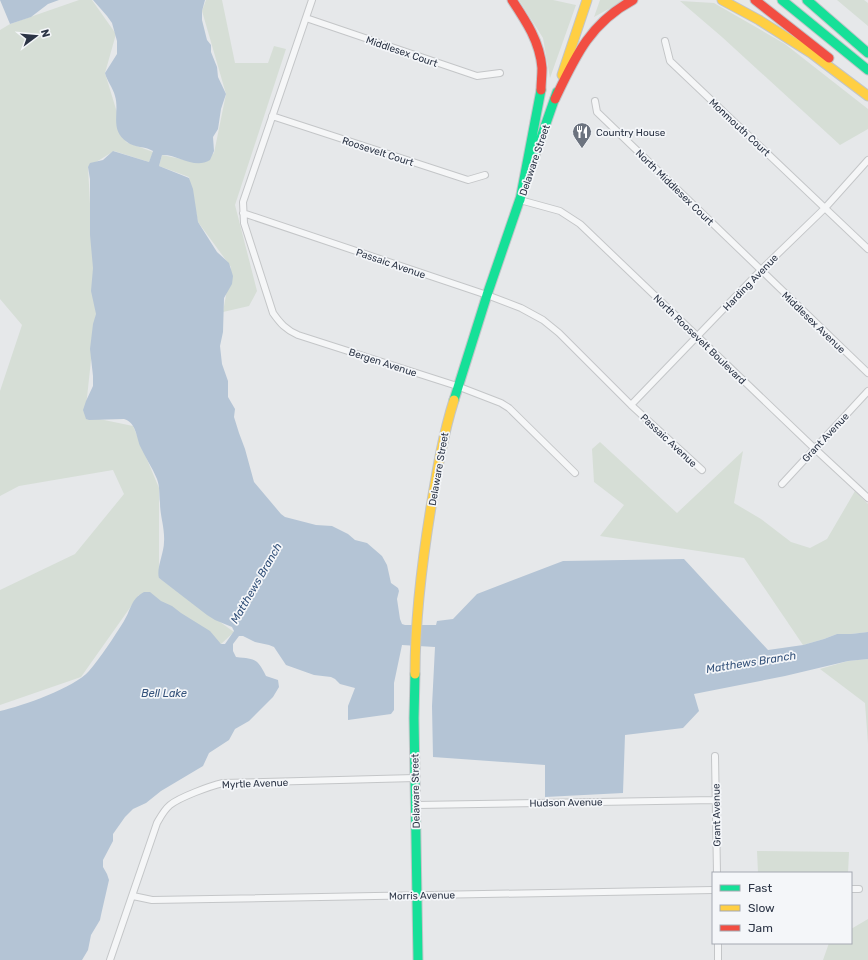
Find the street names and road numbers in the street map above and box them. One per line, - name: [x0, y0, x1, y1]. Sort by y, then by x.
- street label: Middlesex Court: [364, 34, 439, 70]
- street label: Monmouth Court: [706, 96, 772, 159]
- street label: Delaware Street: [517, 123, 553, 197]
- street label: Roosevelt Court: [340, 135, 415, 169]
- street label: North Middlesex Court: [633, 147, 716, 228]
- street label: Passaic Avenue: [354, 246, 427, 282]
- street label: Harding Avenue: [721, 252, 781, 313]
- street label: Middlesex Avenue: [779, 289, 848, 356]
- street label: North Roosevelt Boulevard: [651, 292, 748, 387]
- street label: Bergen Avenue: [347, 346, 419, 380]
- street label: Grant Avenue: [800, 410, 852, 465]
- street label: Passaic Avenue: [638, 412, 699, 470]
- street label: Delaware Street: [427, 431, 451, 507]
- street label: Delaware Street: [409, 754, 423, 828]
- street label: Myrtle Avenue: [222, 777, 289, 791]
- street label: Grant Avenue: [710, 783, 724, 847]
- street label: Hudson Avenue: [529, 796, 603, 810]
- street label: Morris Avenue: [389, 889, 456, 903]

